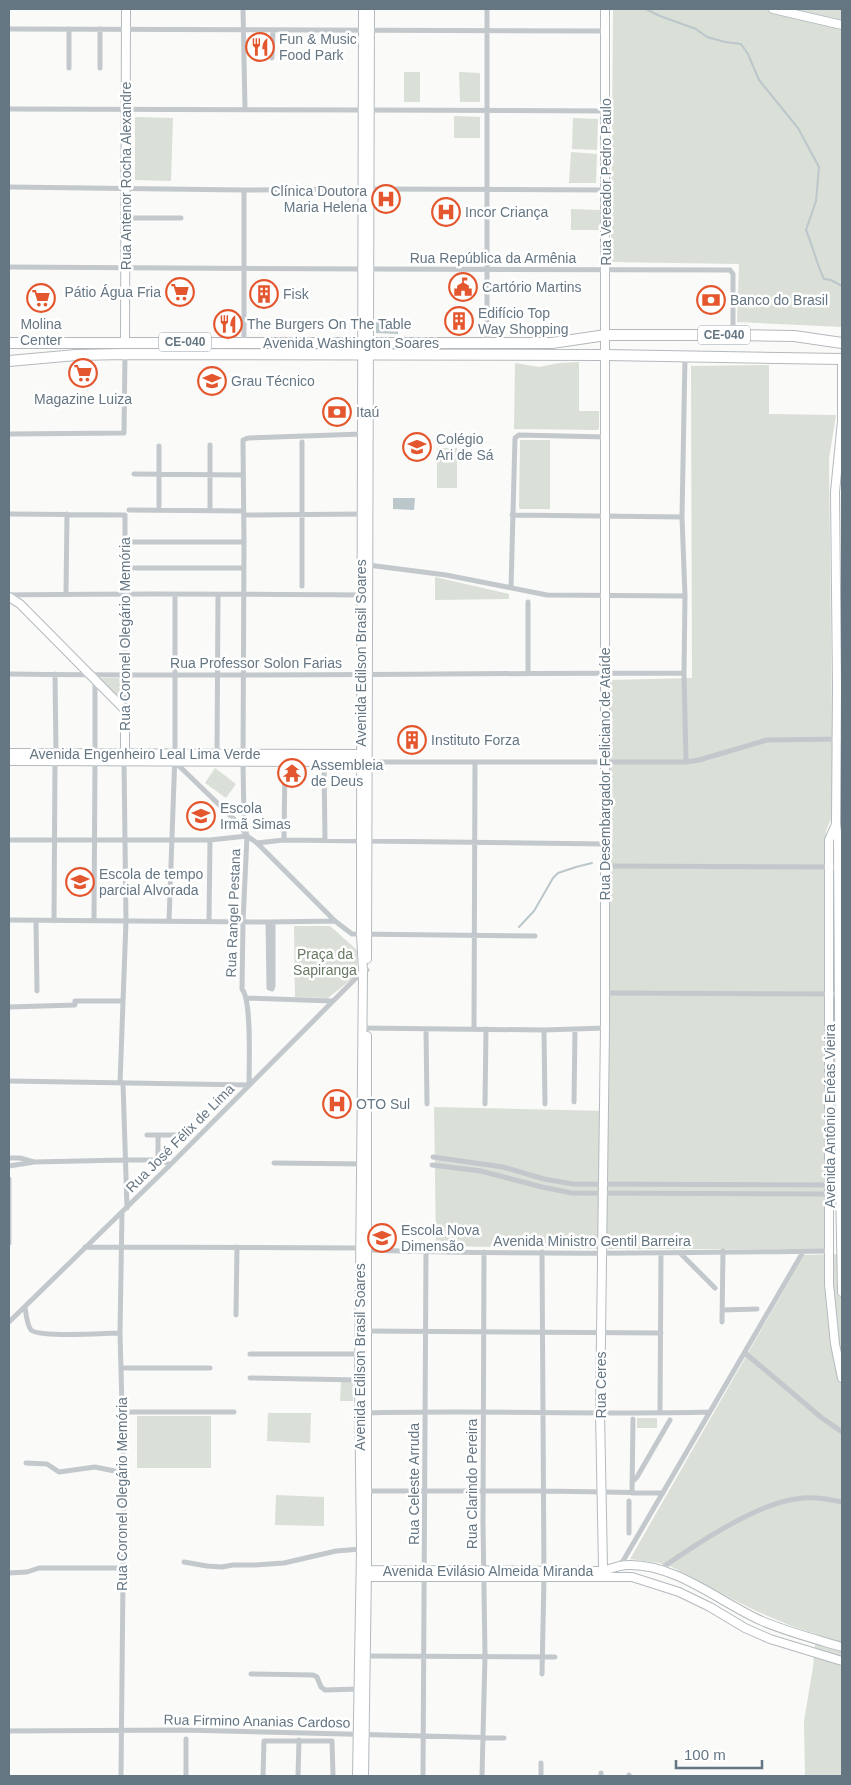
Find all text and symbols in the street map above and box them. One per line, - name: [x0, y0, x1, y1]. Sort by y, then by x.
- place label: Fun & Music Food Park: [279, 31, 357, 63]
- restaurant icon: Fun & Music Food Park: [245, 32, 275, 62]
- street label: Rua Antenor Rocha Alexandre: [118, 82, 134, 270]
- street label: Rua Vereador Pedro Paulo: [598, 98, 614, 266]
- place label: Clínica Doutora Maria Helena: [271, 183, 367, 215]
- hospital icon: Clínica Doutora Maria Helena: [371, 184, 401, 214]
- hospital icon: Incor Criança: [431, 197, 461, 227]
- place label: Incor Criança: [465, 204, 548, 220]
- street label: Rua República da Armênia: [410, 250, 576, 266]
- public building icon: Cartório Martins: [448, 272, 478, 302]
- supermarket icon: Pátio Água Fria: [165, 277, 195, 307]
- building icon: Fisk: [249, 279, 279, 309]
- place label: Cartório Martins: [482, 279, 582, 295]
- supermarket icon: Molina Center: [26, 283, 56, 313]
- place label: Pátio Água Fria: [65, 284, 161, 300]
- bank icon: Banco do Brasil: [696, 285, 726, 315]
- place label: Fisk: [283, 286, 310, 302]
- place label: Banco do Brasil: [730, 292, 828, 308]
- place label: Edifício Top Way Shopping: [478, 305, 569, 337]
- building icon: Edifício Top Way Shopping: [444, 306, 474, 336]
- restaurant icon: The Burgers On The Table: [213, 309, 243, 339]
- place label: Molina Center: [20, 316, 62, 348]
- place label: The Burgers On The Table: [247, 316, 412, 332]
- road number: CE-040: [698, 326, 750, 344]
- road number: CE-040: [159, 332, 211, 352]
- street label: Avenida Washington Soares: [263, 335, 439, 351]
- supermarket icon: Magazine Luiza: [68, 358, 98, 388]
- school or university icon: Grau Técnico: [197, 366, 227, 396]
- place label: Grau Técnico: [231, 373, 315, 389]
- place label: Magazine Luiza: [34, 391, 132, 407]
- bank icon: Itaú: [322, 397, 352, 427]
- place label: Itaú: [356, 404, 379, 420]
- place label: Colégio Ari de Sá: [436, 431, 494, 463]
- school or university icon: Colégio Ari de Sá: [402, 432, 432, 462]
- street label: Rua Coronel Olegário Memória: [117, 537, 133, 731]
- street label: Avenida Edilson Brasil Soares: [353, 559, 369, 747]
- street label: Rua Desembargador Feliciano de Ataíde: [597, 647, 613, 900]
- street label: Rua Professor Solon Farias: [170, 655, 342, 671]
- building icon: Instituto Forza: [397, 725, 427, 755]
- place label: Instituto Forza: [431, 732, 520, 748]
- street label: Avenida Engenheiro Leal Lima Verde: [30, 746, 261, 762]
- place label: Assembleia de Deus: [311, 757, 384, 789]
- temple icon: Assembleia de Deus: [277, 758, 307, 788]
- place label: Escola Irmã Simas: [220, 800, 291, 832]
- school or university icon: Escola Irmã Simas: [186, 801, 216, 831]
- street label: Rua Rangel Pestana: [223, 848, 243, 978]
- place label: Escola de tempo parcial Alvorada: [99, 866, 203, 898]
- school or university icon: Escola de tempo parcial Alvorada: [65, 867, 95, 897]
- park label: Praça da Sapiranga: [293, 946, 357, 978]
- street label: Avenida Antônio Enéas Vieira: [822, 1024, 838, 1208]
- street label: Rua José Félix de Lima: [123, 1080, 238, 1195]
- hospital icon: OTO Sul: [322, 1089, 352, 1119]
- place label: OTO Sul: [356, 1096, 410, 1112]
- place label: Escola Nova Dimensão: [401, 1222, 480, 1254]
- school or university icon: Escola Nova Dimensão: [367, 1223, 397, 1253]
- street label: Avenida Ministro Gentil Barreira: [493, 1233, 691, 1249]
- street label: Avenida Edilson Brasil Soares: [352, 1263, 368, 1451]
- street label: Rua Ceres: [593, 1352, 609, 1418]
- street label: Rua Coronel Olegário Memória: [114, 1397, 130, 1591]
- street label: Rua Clarindo Pereira: [464, 1418, 480, 1549]
- street label: Rua Celeste Arruda: [406, 1423, 422, 1545]
- street label: Avenida Evilásio Almeida Miranda: [383, 1563, 594, 1579]
- street label: Rua Firmino Ananias Cardoso: [163, 1711, 351, 1731]
- scale bar: [676, 1738, 762, 1770]
- text: 100 m: [684, 1746, 726, 1763]

